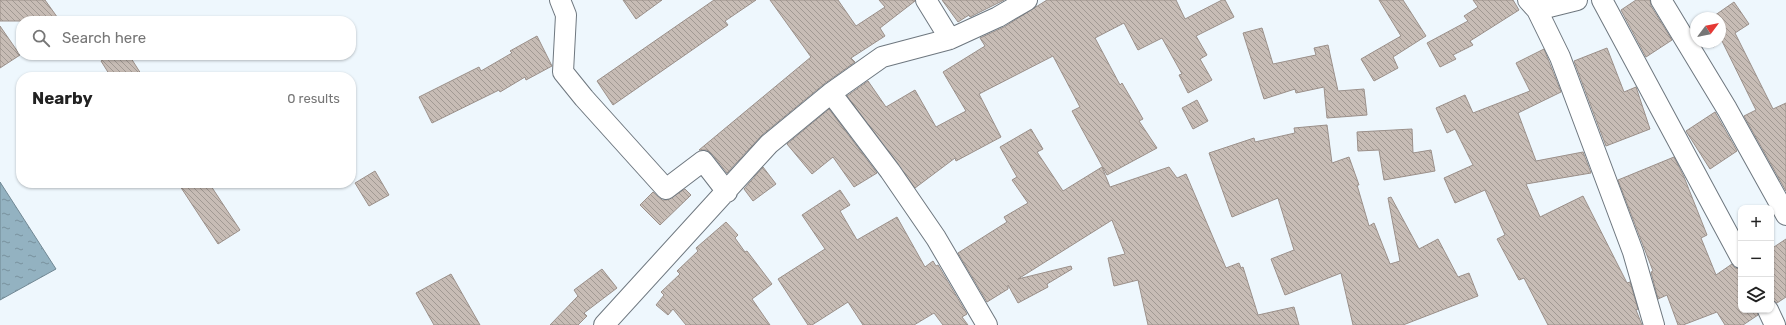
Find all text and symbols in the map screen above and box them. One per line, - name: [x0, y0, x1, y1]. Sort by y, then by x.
- north arrow: [1690, 12, 1726, 48]
- search box: [16, 16, 356, 60]
- icon: search: [30, 27, 52, 49]
- text: Search here: [62, 29, 146, 47]
- text: Nearby: [32, 88, 93, 108]
- text: 0 results: [287, 91, 340, 106]
- map controls: [1738, 205, 1774, 313]
- button: +: [1738, 205, 1774, 241]
- button: −: [1738, 241, 1774, 277]
- button: layers: [1738, 277, 1774, 313]

